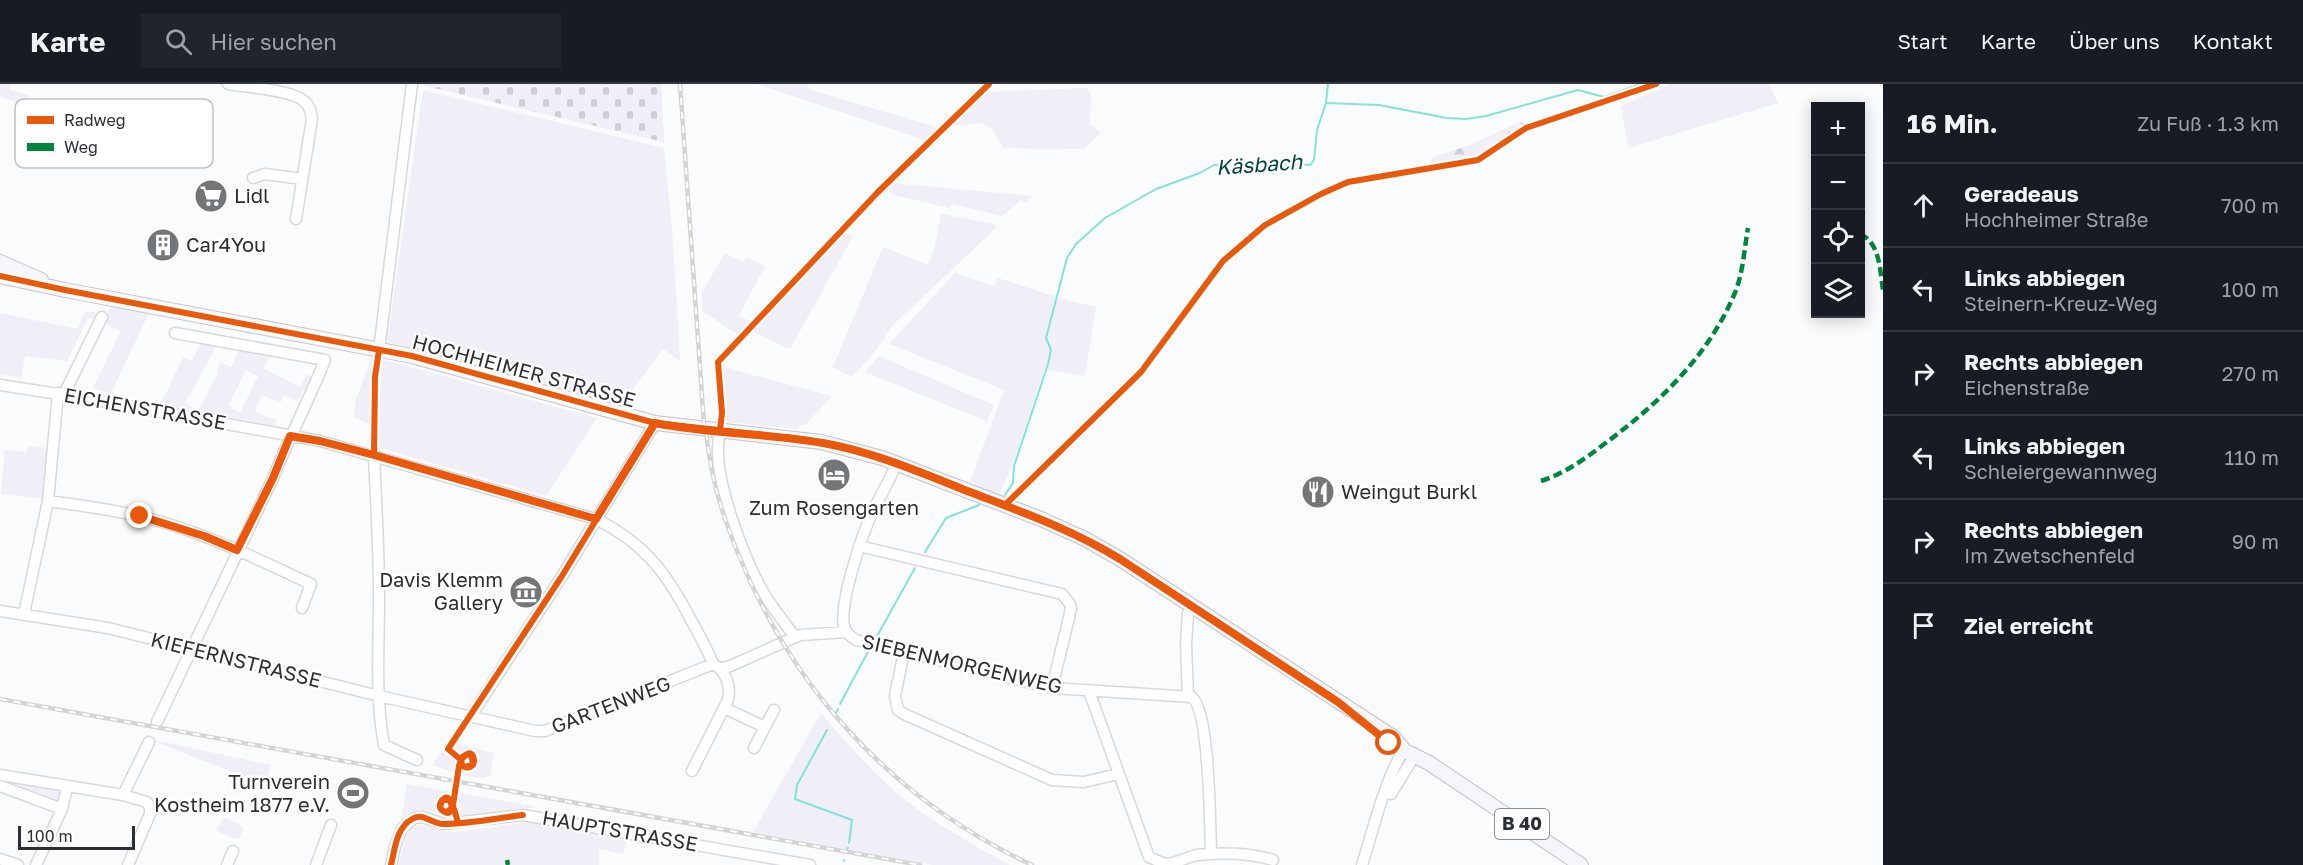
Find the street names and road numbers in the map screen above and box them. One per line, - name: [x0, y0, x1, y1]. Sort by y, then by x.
- street label: HOCHHEIMER STRASSE: [410, 329, 638, 411]
- street label: EICHENSTRASSE: [62, 382, 228, 434]
- street label: KIEFERNSTRASSE: [149, 626, 324, 692]
- street label: SIEBENMORGENWEG: [860, 628, 1065, 698]
- street label: GARTENWEG: [548, 670, 674, 738]
- street label: HAUPTSTRASSE: [541, 805, 700, 855]
- road number: B 40: [1495, 809, 1549, 839]

